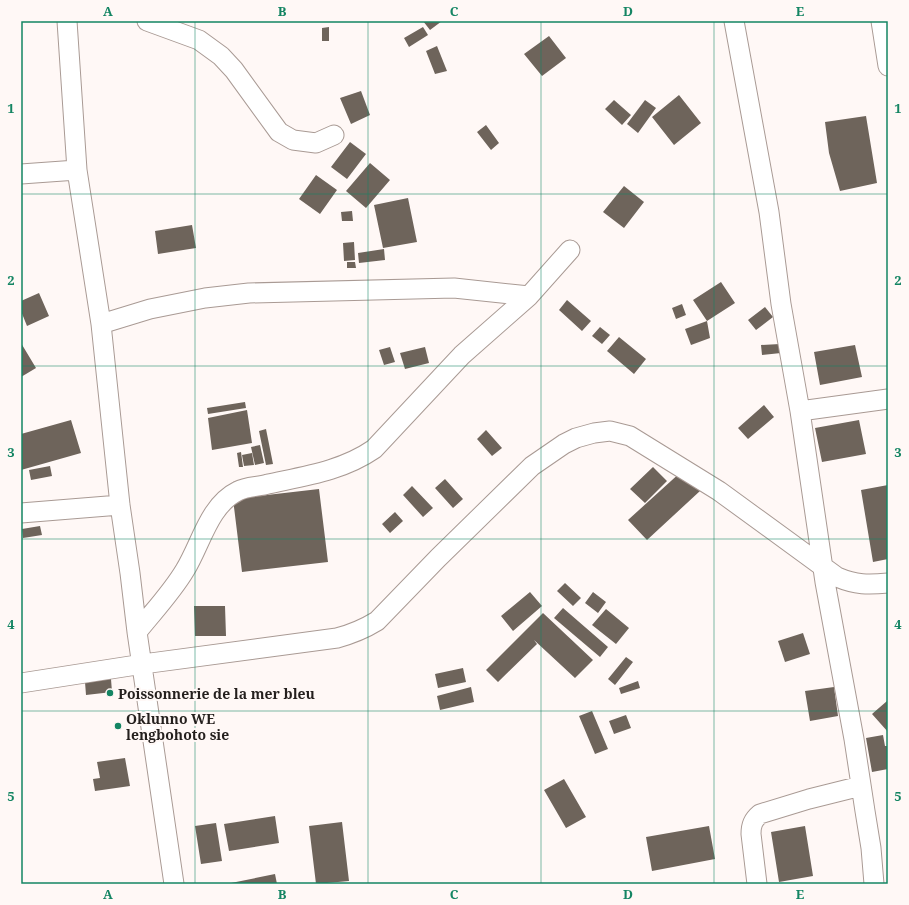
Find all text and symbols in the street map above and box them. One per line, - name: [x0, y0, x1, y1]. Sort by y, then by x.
- text: A: [103, 2, 113, 20]
- text: B: [278, 2, 287, 20]
- text: C: [450, 2, 459, 20]
- text: D: [623, 2, 633, 20]
- text: E: [796, 2, 805, 20]
- text: 1: [7, 99, 15, 117]
- text: 1: [894, 99, 902, 117]
- text: 2: [7, 271, 15, 289]
- text: 2: [894, 271, 902, 289]
- text: 3: [7, 443, 15, 461]
- text: 3: [894, 443, 902, 461]
- text: 4: [7, 615, 15, 633]
- text: 4: [894, 615, 902, 633]
- place label: Poissonnerie de la mer bleu: [118, 684, 315, 703]
- marker: Poissonnerie de la mer bleu: [105, 688, 115, 698]
- place label: Oklunno WE lengbohoto sie: [126, 709, 229, 744]
- marker: Oklunno WE lengbohoto sie: [113, 721, 123, 731]
- text: 5: [7, 787, 15, 805]
- text: 5: [894, 787, 902, 805]
- text: A: [103, 885, 113, 903]
- text: B: [278, 885, 287, 903]
- text: C: [450, 885, 459, 903]
- text: D: [623, 885, 633, 903]
- text: E: [796, 885, 805, 903]

